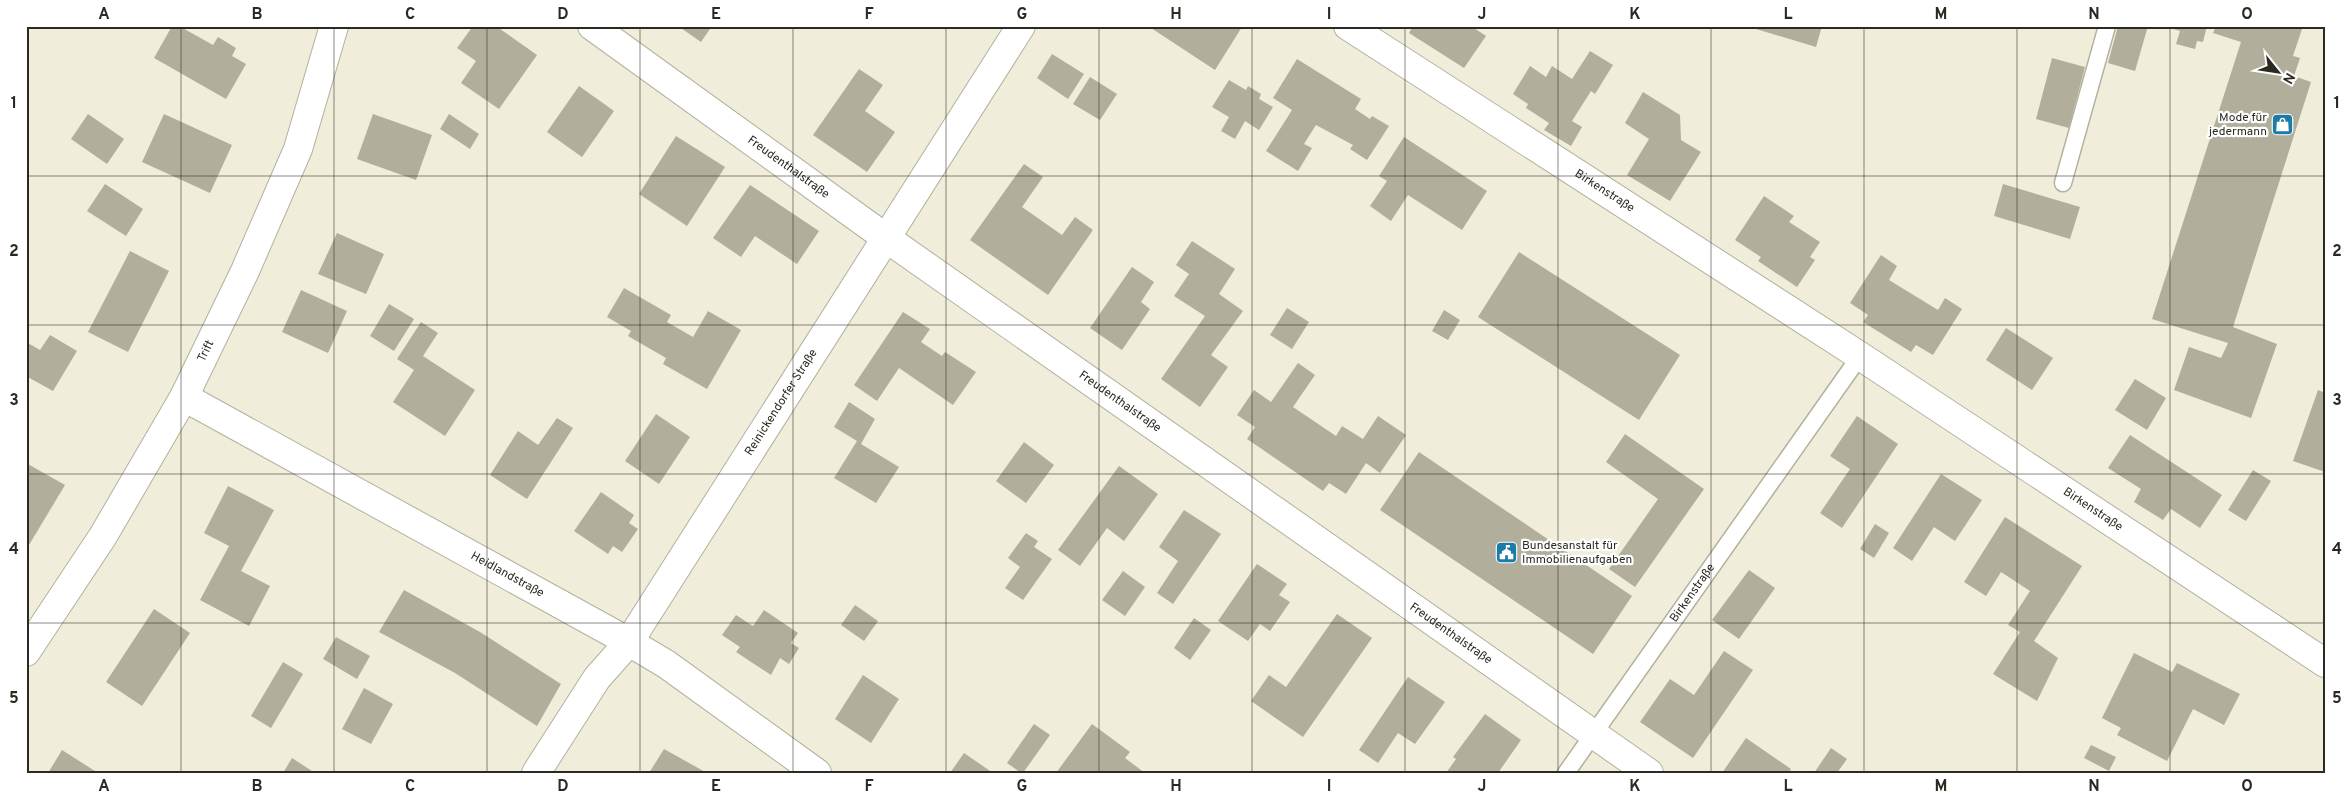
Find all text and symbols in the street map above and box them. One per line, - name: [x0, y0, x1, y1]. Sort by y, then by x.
- text: A: [98, 5, 110, 25]
- text: B: [251, 5, 263, 25]
- text: C: [405, 5, 415, 25]
- text: D: [557, 5, 569, 25]
- text: E: [711, 5, 721, 25]
- text: F: [864, 5, 874, 25]
- text: G: [1017, 5, 1027, 25]
- text: H: [1170, 5, 1182, 25]
- text: I: [1327, 5, 1331, 25]
- text: J: [1478, 5, 1486, 25]
- text: K: [1629, 5, 1641, 25]
- text: L: [1783, 5, 1793, 25]
- text: M: [1935, 5, 1947, 25]
- text: N: [2088, 5, 2100, 25]
- text: O: [2241, 5, 2253, 25]
- north arrow: [2254, 48, 2304, 98]
- text: N: [2278, 69, 2298, 86]
- text: 1: [11, 94, 17, 114]
- text: 1: [2334, 94, 2340, 114]
- place label: Mode für jedermann: [2208, 110, 2267, 140]
- shop icon: Mode für jedermann: [2271, 113, 2295, 137]
- street label: Freudenthalstraße: [744, 133, 832, 202]
- street label: Birkenstraße: [1571, 166, 1637, 216]
- text: 2: [9, 242, 19, 262]
- text: 2: [2332, 242, 2342, 262]
- street label: Trift: [194, 338, 218, 365]
- street label: Reinickendorfer Straße: [742, 346, 821, 459]
- street label: Freudenthalstraße: [1075, 367, 1164, 436]
- text: 3: [9, 391, 19, 411]
- text: 3: [2332, 391, 2342, 411]
- street label: Birkenstraße: [2060, 484, 2126, 535]
- place label: Bundesanstalt für Immobilienaufgaben: [1522, 538, 1632, 568]
- text: 4: [9, 540, 19, 560]
- text: 4: [2332, 540, 2342, 560]
- public building icon: Bundesanstalt für Immobilienaufgaben: [1494, 541, 1518, 565]
- street label: Heidlandstraße: [468, 548, 547, 602]
- street label: Birkenstraße: [1667, 561, 1719, 626]
- street label: Freudenthalstraße: [1406, 599, 1495, 668]
- text: 5: [9, 689, 19, 709]
- text: 5: [2332, 689, 2342, 709]
- text: A: [98, 777, 110, 797]
- text: B: [251, 777, 263, 797]
- text: C: [405, 777, 415, 797]
- text: D: [557, 777, 569, 797]
- text: E: [711, 777, 721, 797]
- text: F: [864, 777, 874, 797]
- text: G: [1017, 777, 1027, 797]
- text: H: [1170, 777, 1182, 797]
- text: I: [1327, 777, 1331, 797]
- text: J: [1478, 777, 1486, 797]
- text: K: [1629, 777, 1641, 797]
- text: L: [1783, 777, 1793, 797]
- text: M: [1935, 777, 1947, 797]
- text: N: [2088, 777, 2100, 797]
- text: O: [2241, 777, 2253, 797]

